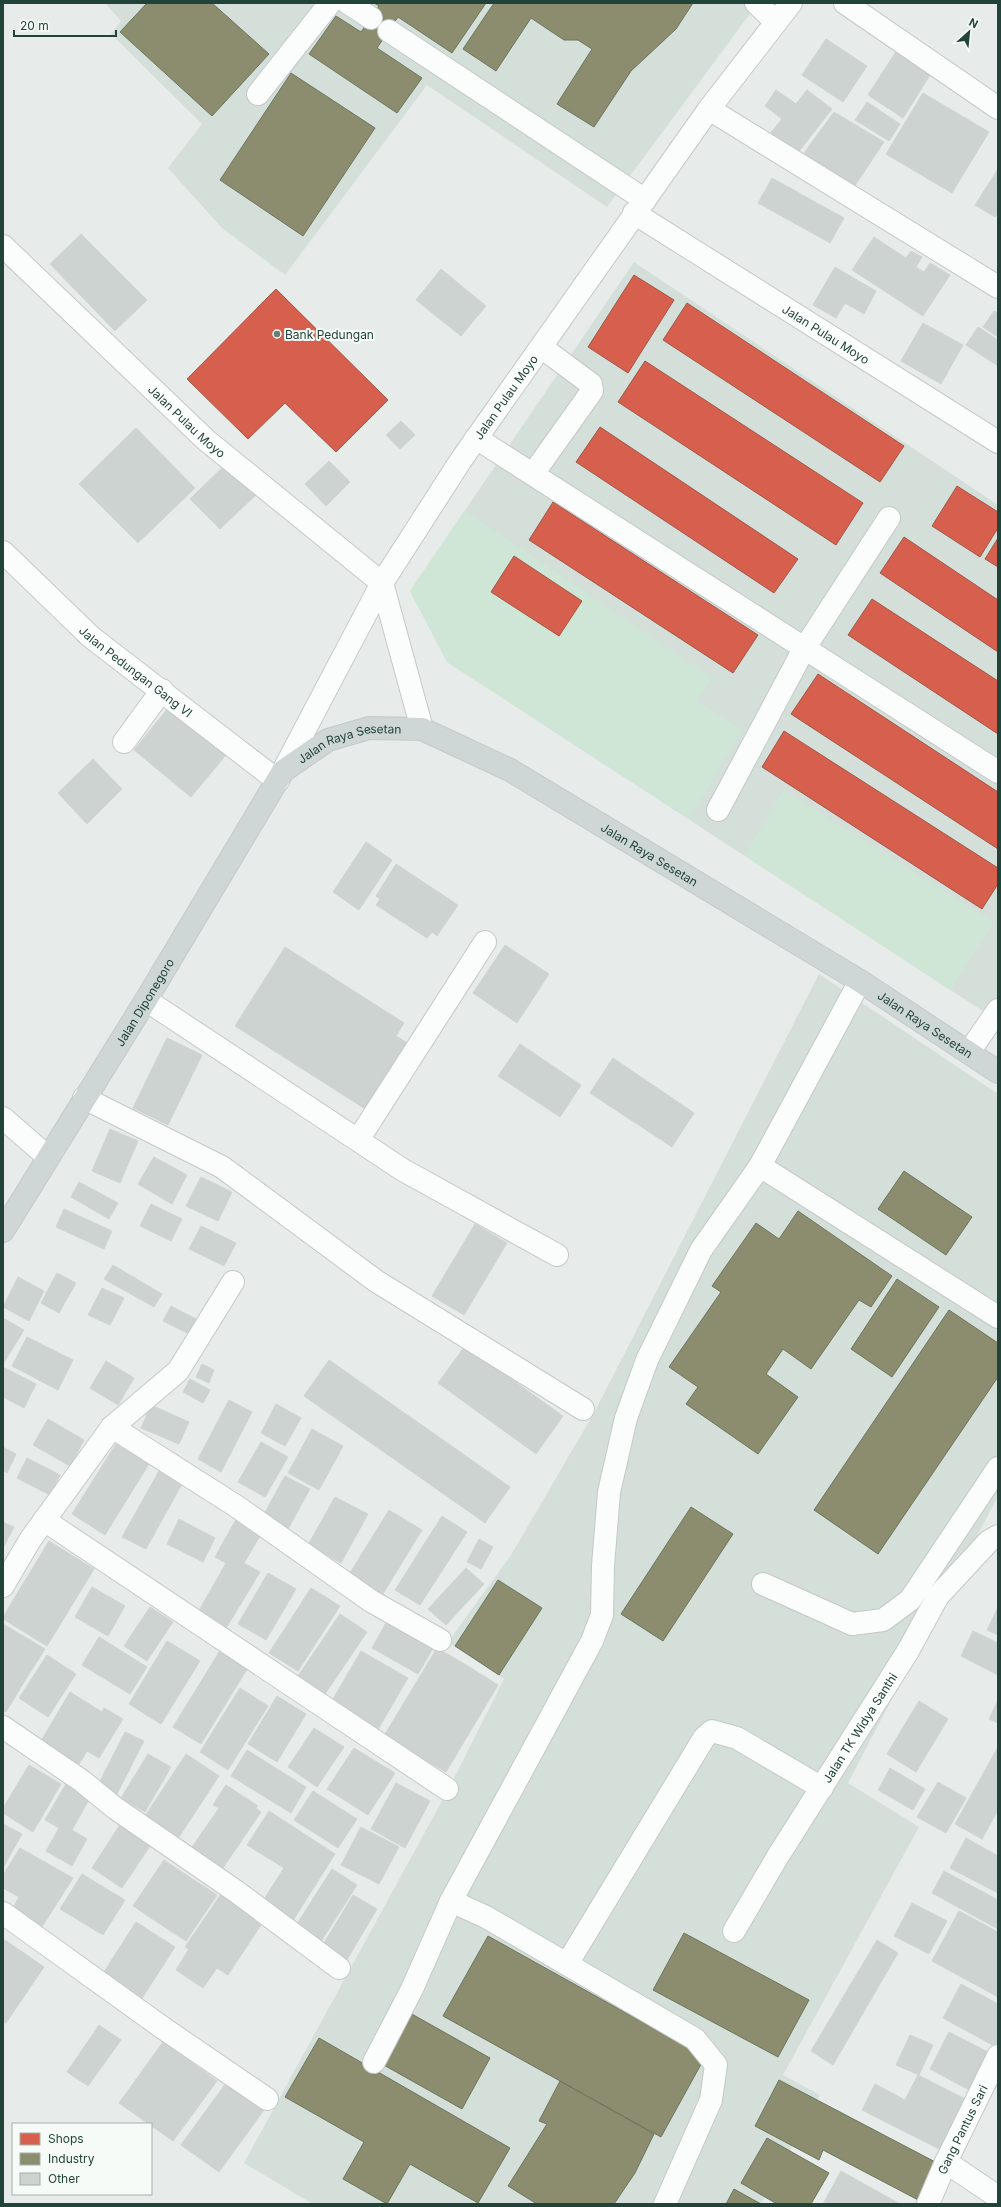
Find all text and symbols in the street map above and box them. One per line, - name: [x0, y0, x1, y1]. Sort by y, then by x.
- scale bar: [14, 12, 116, 38]
- north arrow: [949, 12, 989, 52]
- text: N: [967, 15, 980, 31]
- text: 20 m: [20, 18, 49, 33]
- street label: Jalan Pulau Moyo: [780, 301, 873, 367]
- place label: Bank Pedungan: [285, 327, 374, 342]
- marker: Bank Pedungan: [272, 329, 282, 339]
- street label: Jalan Pulau Moyo: [471, 352, 541, 442]
- street label: Jalan Pulau Moyo: [145, 381, 229, 461]
- street label: Jalan Pedungan Gang VI: [76, 622, 196, 720]
- street label: Jalan Raya Sesetan: [295, 720, 402, 766]
- street label: Jalan Raya Sesetan: [598, 819, 701, 889]
- street label: Jalan Diponegoro: [112, 956, 177, 1049]
- street label: Jalan Raya Sesetan: [875, 987, 976, 1061]
- street label: Jalan TK Widya Santhi: [819, 1670, 900, 1785]
- street label: Gang Pantus Sari: [934, 2082, 990, 2177]
- legend: [12, 2123, 152, 2195]
- text: Shops: [48, 2131, 84, 2146]
- text: Industry: [48, 2151, 95, 2166]
- text: Other: [48, 2171, 80, 2186]

